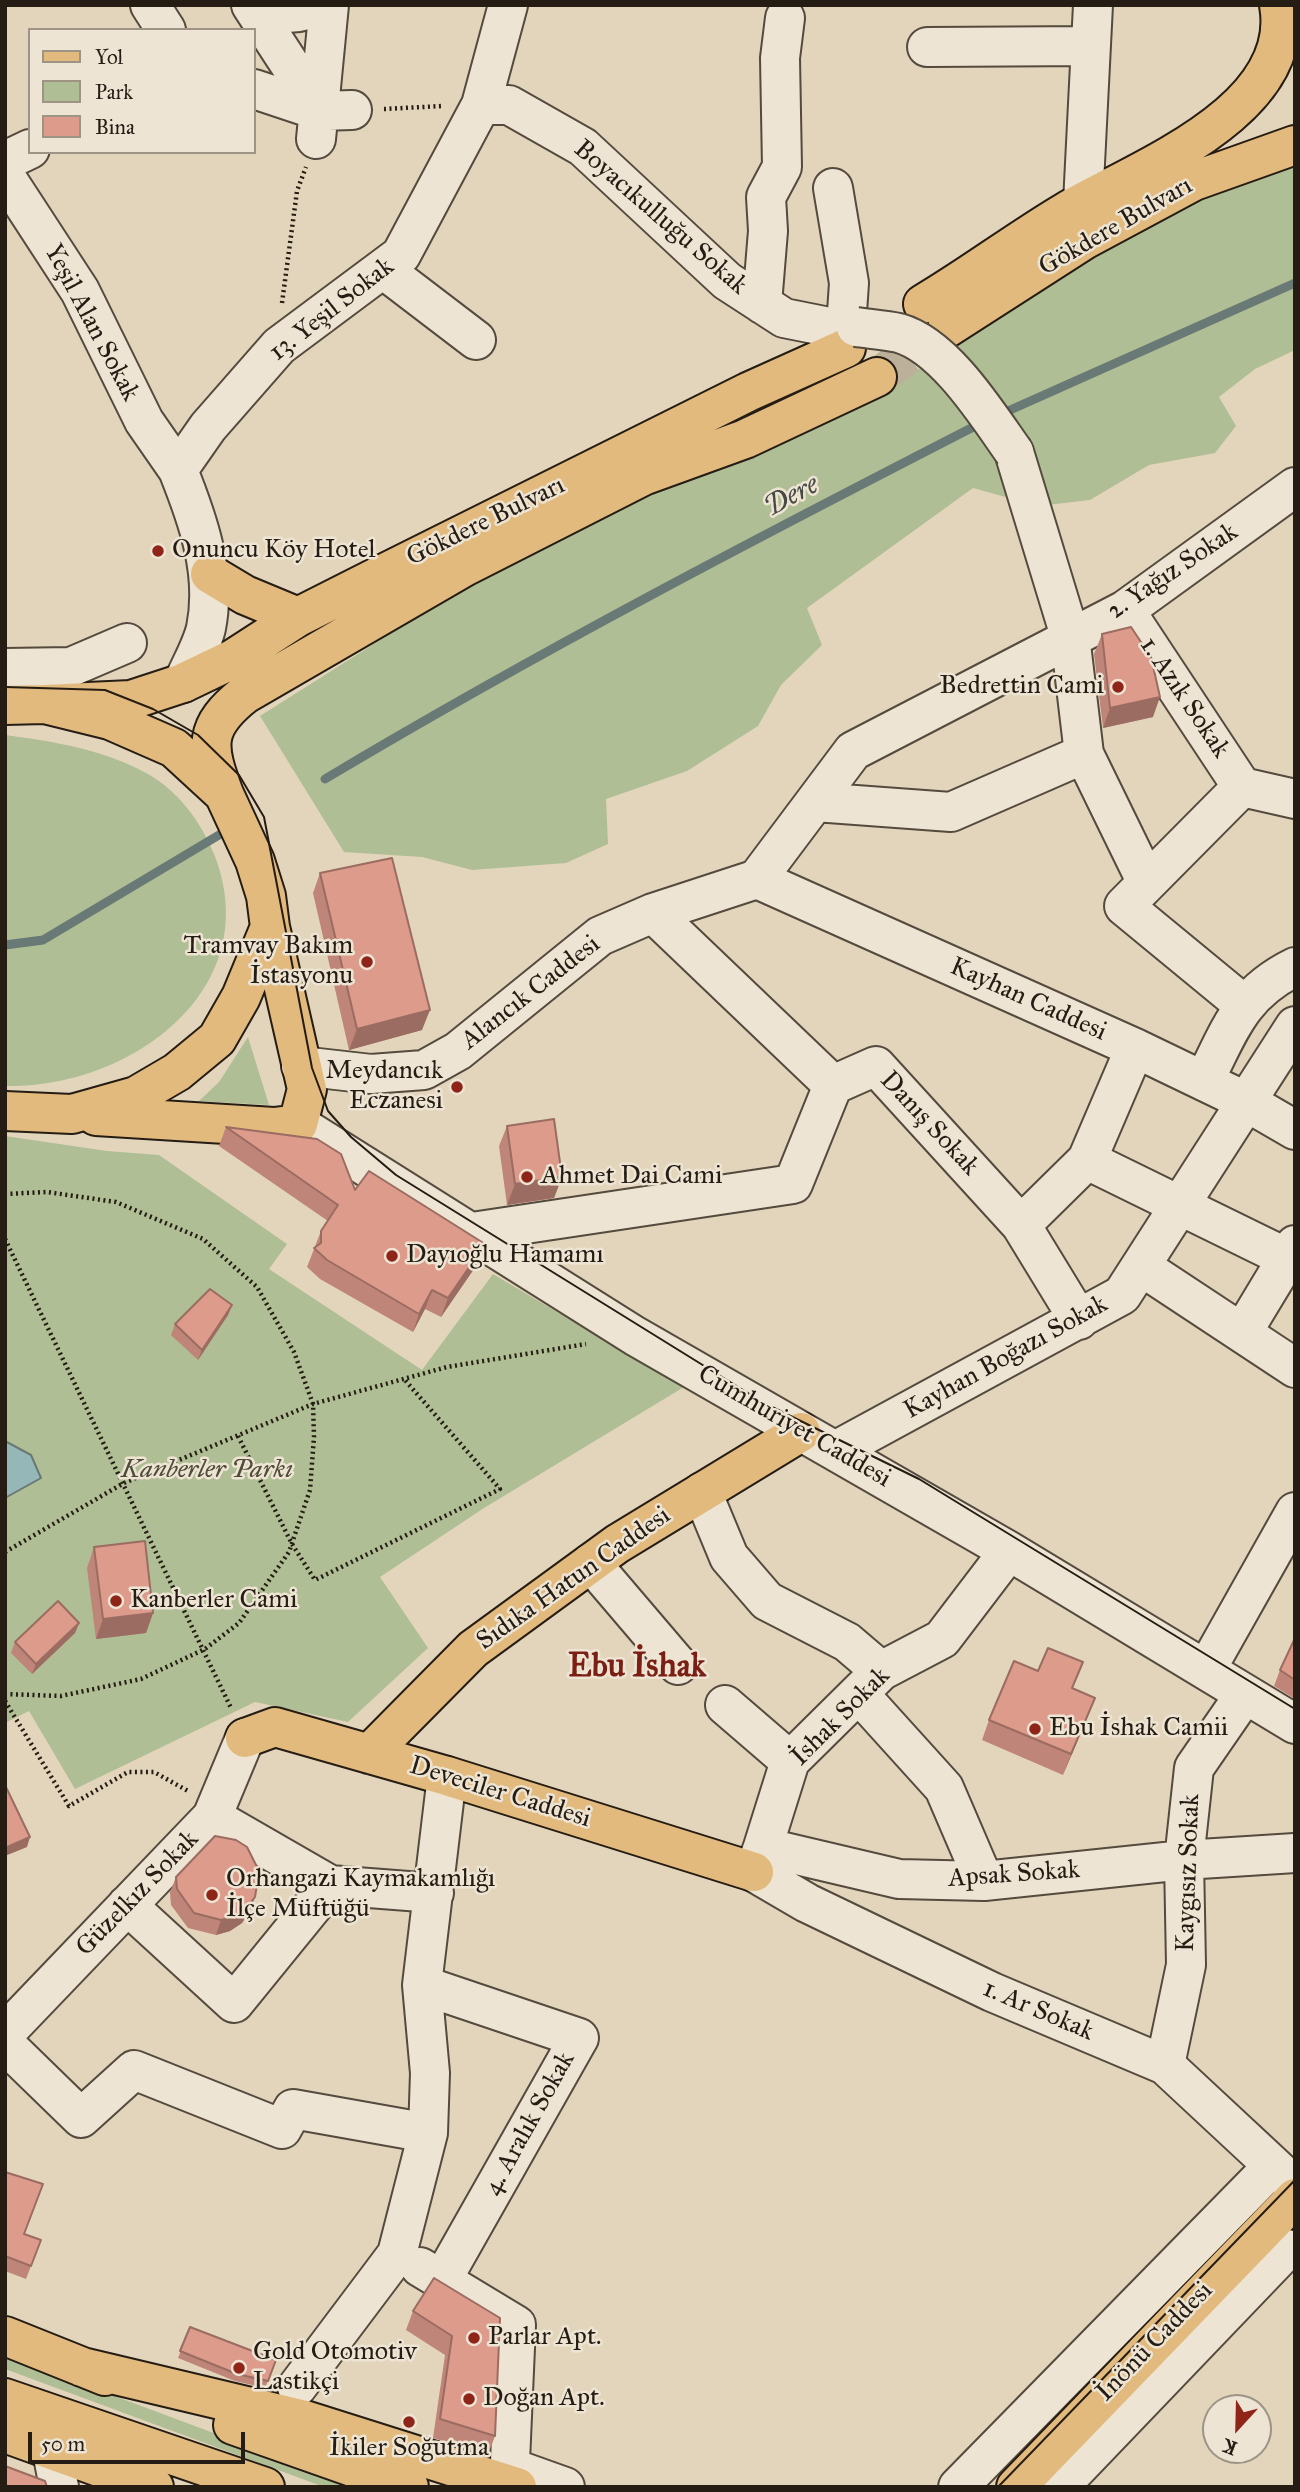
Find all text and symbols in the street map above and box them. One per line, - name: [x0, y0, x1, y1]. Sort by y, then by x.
- legend: [28, 28, 256, 154]
- text: Yol: [95, 44, 123, 70]
- text: Park: [95, 79, 133, 105]
- text: Bina: [95, 114, 135, 140]
- street label: Boyacıkulluğu Sokak: [567, 134, 753, 302]
- street label: Gökdere Bulvarı: [1034, 170, 1198, 284]
- street label: Yeşil Alan Sokak: [37, 239, 145, 407]
- street label: 13. Yeşil Sokak: [263, 252, 401, 368]
- water label: Dere: [759, 469, 825, 525]
- street label: Gökdere Bulvarı: [402, 470, 570, 574]
- street label: 2. Yağız Sokak: [1102, 517, 1244, 627]
- place label: Onuncu Köy Hotel: [172, 535, 376, 567]
- marker: Onuncu Köy Hotel: [150, 543, 166, 559]
- street label: 1. Azık Sokak: [1132, 632, 1236, 764]
- place label: Bedrettin Cami: [940, 671, 1104, 703]
- marker: Bedrettin Cami: [1110, 679, 1126, 695]
- street label: Alancık Caddesi: [455, 929, 607, 1057]
- place label: Tramvay Bakım İstasyonu: [184, 931, 353, 992]
- street label: Kayhan Caddesi: [945, 951, 1111, 1049]
- marker: Tramvay Bakım İstasyonu: [359, 954, 375, 970]
- place label: Meydancık Eczanesi: [326, 1056, 443, 1118]
- street label: Danış Sokak: [873, 1065, 985, 1183]
- marker: Meydancık Eczanesi: [449, 1079, 465, 1095]
- place label: Ahmet Dai Cami: [541, 1161, 722, 1193]
- marker: Ahmet Dai Cami: [519, 1169, 535, 1185]
- place label: Dayıoğlu Hamamı: [406, 1240, 604, 1272]
- marker: Dayıoğlu Hamamı: [384, 1248, 400, 1264]
- street label: Kayhan Boğazı Sokak: [899, 1289, 1113, 1427]
- street label: Cumhuriyet Caddesi: [692, 1359, 896, 1495]
- park label: Kanberler Parkı: [121, 1455, 293, 1487]
- street label: Sıdıka Hatun Caddesi: [471, 1500, 677, 1658]
- place label: Kanberler Cami: [130, 1585, 297, 1617]
- marker: Kanberler Cami: [108, 1593, 124, 1609]
- district label: Ebu İshak: [568, 1648, 706, 1688]
- street label: İshak Sokak: [785, 1661, 897, 1773]
- place label: Ebu İshak Camii: [1049, 1713, 1228, 1745]
- marker: Ebu İshak Camii: [1027, 1721, 1043, 1737]
- street label: Deveciler Caddesi: [406, 1751, 594, 1835]
- street label: Kaygısız Sokak: [1171, 1793, 1207, 1953]
- street label: Güzelkız Sokak: [70, 1825, 206, 1963]
- street label: Apsak Sokak: [947, 1855, 1081, 1895]
- place label: Orhangazi Kaymakamlığı İlçe Müftüğü: [226, 1864, 495, 1926]
- marker: Orhangazi Kaymakamlığı İlçe Müftüğü: [204, 1887, 220, 1903]
- street label: 1. Ar Sokak: [978, 1974, 1098, 2048]
- street label: 4. Aralık Sokak: [478, 2047, 582, 2201]
- street label: İnönü Caddesi: [1090, 2276, 1220, 2408]
- place label: Parlar Apt.: [488, 2322, 601, 2354]
- marker: Parlar Apt.: [466, 2330, 482, 2346]
- place label: Gold Otomotiv Lastikçi: [253, 2337, 417, 2398]
- marker: Gold Otomotiv Lastikçi: [231, 2360, 247, 2376]
- place label: Doğan Apt.: [483, 2383, 605, 2415]
- marker: Doğan Apt.: [461, 2391, 477, 2407]
- north arrow: [1202, 2394, 1272, 2464]
- marker: İkiler Soğutma: [401, 2414, 417, 2430]
- scale bar: [32, 2418, 248, 2462]
- text: 50 m: [41, 2431, 85, 2457]
- place label: İkiler Soğutma: [329, 2433, 489, 2465]
- text: K: [1219, 2434, 1240, 2460]

